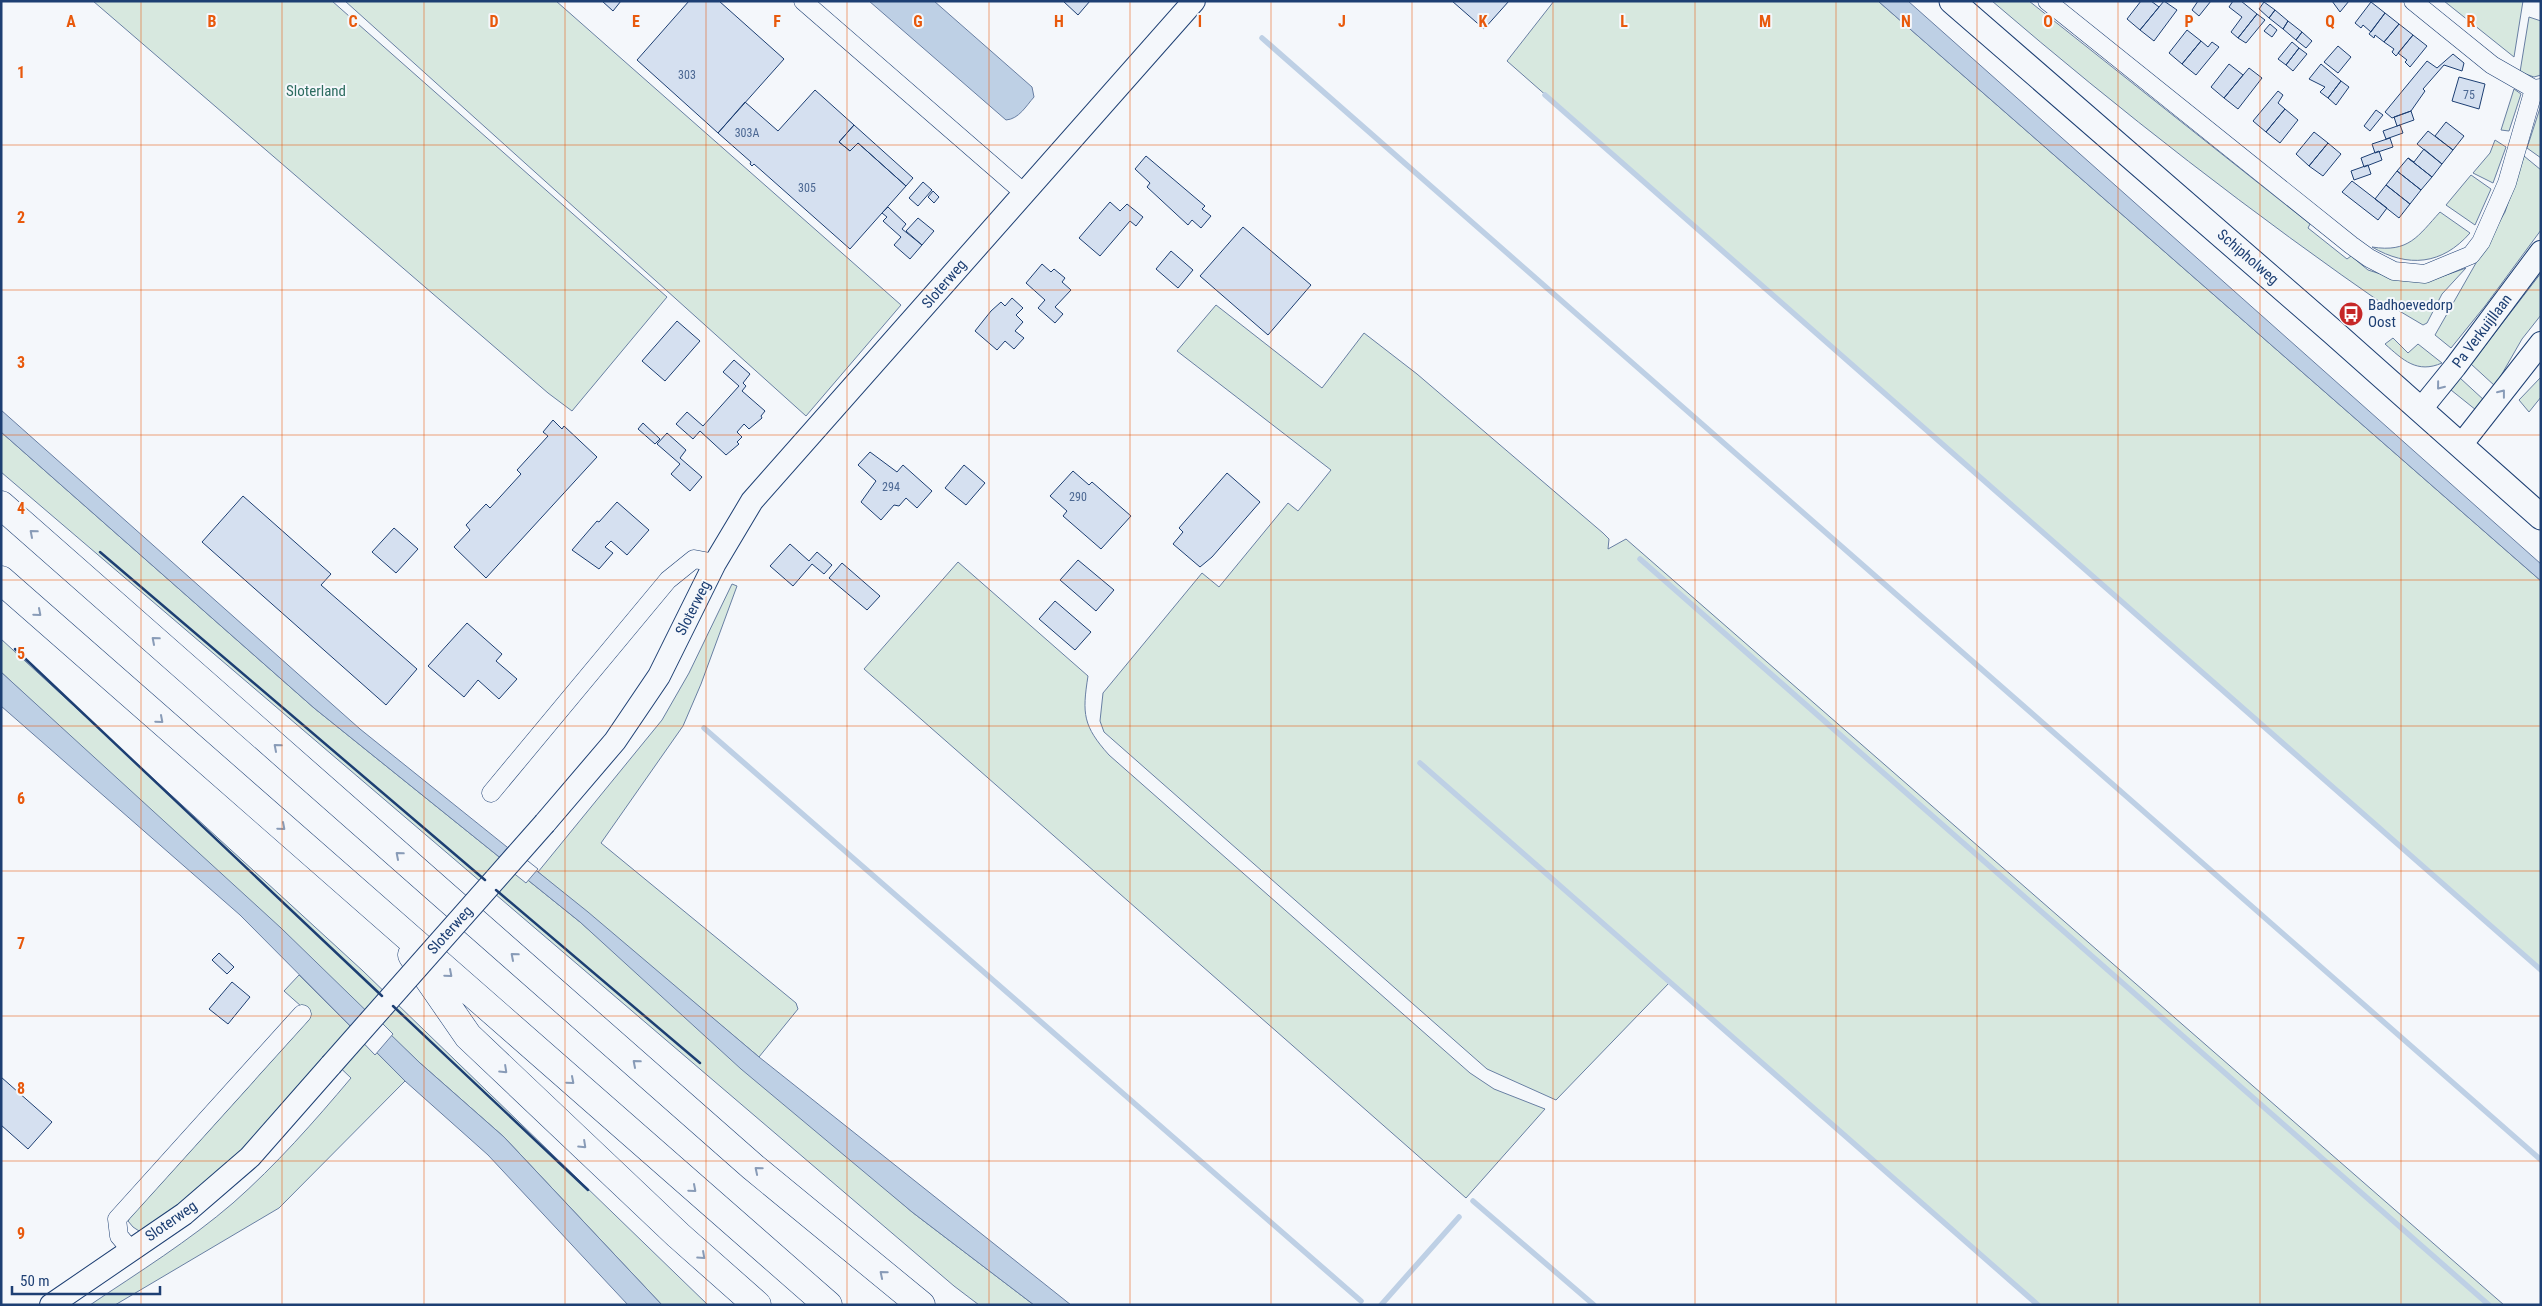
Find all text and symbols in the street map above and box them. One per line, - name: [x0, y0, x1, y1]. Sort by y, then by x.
- text: A: [66, 12, 76, 31]
- text: B: [208, 12, 217, 31]
- text: C: [348, 12, 358, 31]
- text: D: [489, 12, 499, 31]
- text: E: [632, 12, 640, 31]
- text: F: [773, 12, 781, 31]
- text: G: [913, 12, 923, 31]
- text: H: [1054, 12, 1064, 31]
- text: I: [1198, 12, 1202, 31]
- text: J: [1338, 12, 1346, 31]
- text: K: [1479, 12, 1488, 31]
- text: L: [1620, 12, 1628, 31]
- text: M: [1759, 12, 1771, 31]
- text: N: [1901, 12, 1911, 31]
- text: O: [2043, 12, 2053, 31]
- text: P: [2184, 12, 2194, 31]
- text: Q: [2325, 12, 2335, 31]
- text: R: [2467, 12, 2476, 31]
- text: 1: [17, 63, 25, 82]
- house number: 303: [678, 68, 696, 82]
- park label: Sloterland: [286, 82, 346, 100]
- house number: 75: [2463, 88, 2475, 102]
- house number: 303A: [735, 126, 759, 140]
- house number: 305: [798, 181, 816, 195]
- text: 2: [17, 208, 25, 227]
- street label: Schipholweg: [2214, 226, 2282, 288]
- street label: Sloterweg: [918, 256, 970, 312]
- street label: Pa Verkuijllaan: [2448, 290, 2516, 372]
- place label: Badhoevedorp Oost: [2368, 296, 2453, 331]
- bus stop icon: Badhoevedorp Oost: [2338, 301, 2364, 327]
- text: 3: [17, 353, 25, 372]
- one-way arrow: [2436, 380, 2445, 389]
- one-way arrow: [2496, 389, 2505, 399]
- house number: 294: [882, 480, 900, 494]
- house number: 290: [1069, 490, 1087, 504]
- text: 4: [17, 499, 25, 518]
- one-way arrow: [30, 530, 39, 539]
- street label: Sloterweg: [672, 578, 714, 638]
- one-way arrow: [32, 607, 41, 616]
- one-way arrow: [152, 637, 161, 646]
- text: 5: [17, 644, 25, 663]
- one-way arrow: [154, 714, 163, 723]
- one-way arrow: [274, 744, 283, 753]
- text: 6: [17, 789, 25, 808]
- one-way arrow: [277, 821, 286, 830]
- one-way arrow: [396, 852, 405, 861]
- street label: Sloterweg: [424, 902, 476, 958]
- text: 7: [17, 934, 25, 953]
- one-way arrow: [510, 952, 519, 961]
- one-way arrow: [444, 968, 453, 977]
- one-way arrow: [632, 1060, 641, 1069]
- one-way arrow: [498, 1064, 507, 1073]
- one-way arrow: [566, 1075, 575, 1084]
- text: 8: [17, 1079, 25, 1098]
- one-way arrow: [578, 1139, 587, 1148]
- one-way arrow: [755, 1168, 764, 1176]
- one-way arrow: [688, 1183, 697, 1192]
- street label: Sloterweg: [142, 1197, 200, 1245]
- text: 9: [17, 1224, 25, 1243]
- one-way arrow: [696, 1250, 705, 1259]
- scale bar: [12, 1264, 160, 1296]
- one-way arrow: [880, 1271, 889, 1279]
- text: 50 m: [20, 1272, 50, 1290]

